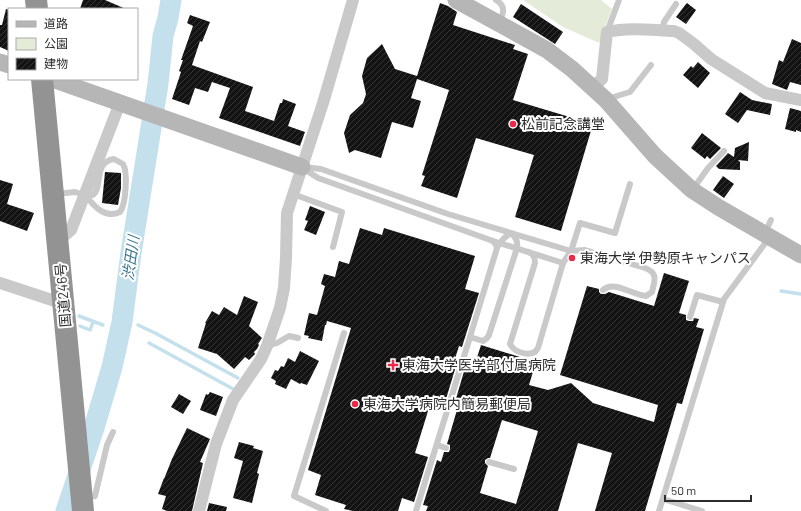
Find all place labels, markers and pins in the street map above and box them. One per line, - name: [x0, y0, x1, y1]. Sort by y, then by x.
- place label: 松前記念講堂: [521, 115, 605, 132]
- marker: 松前記念講堂: [508, 119, 518, 129]
- place label: 東海大学 伊勢原キャンパス: [580, 249, 751, 266]
- marker: 東海大学 伊勢原キャンパス: [567, 253, 577, 263]
- place label: 東海大学医学部付属病院: [402, 356, 556, 373]
- marker: 東海大学医学部付属病院: [387, 359, 399, 371]
- place label: 東海大学病院内簡易郵便局: [363, 395, 531, 412]
- marker: 東海大学病院内簡易郵便局: [350, 399, 360, 409]

